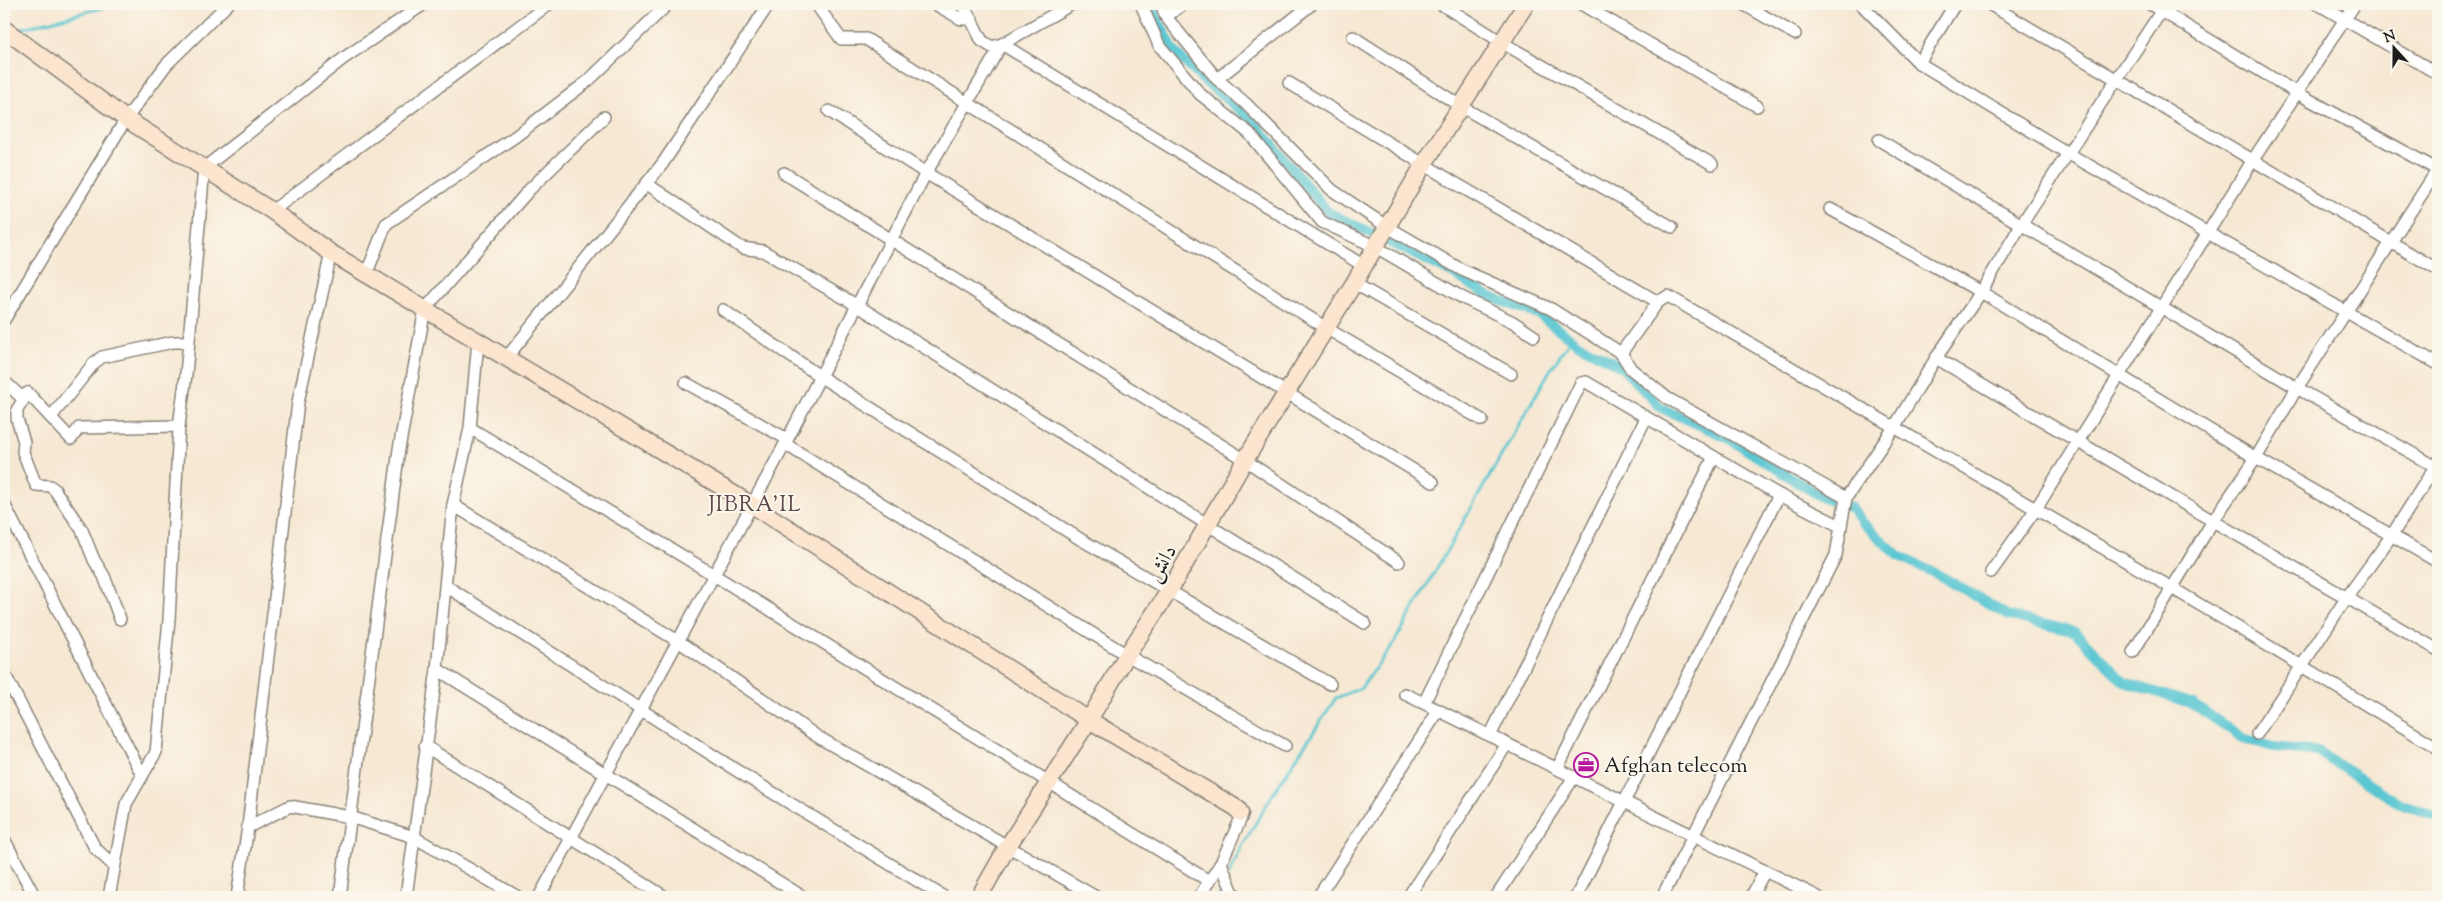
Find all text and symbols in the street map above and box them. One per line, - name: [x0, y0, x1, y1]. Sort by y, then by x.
- north arrow: [2370, 22, 2420, 72]
- text: N: [2381, 26, 2399, 49]
- district label: JIBRA'IL: [707, 490, 802, 522]
- street label: دانش: [1140, 540, 1186, 588]
- office icon: Afghan telecom: [1573, 752, 1599, 778]
- place label: Afghan telecom: [1604, 752, 1748, 782]

